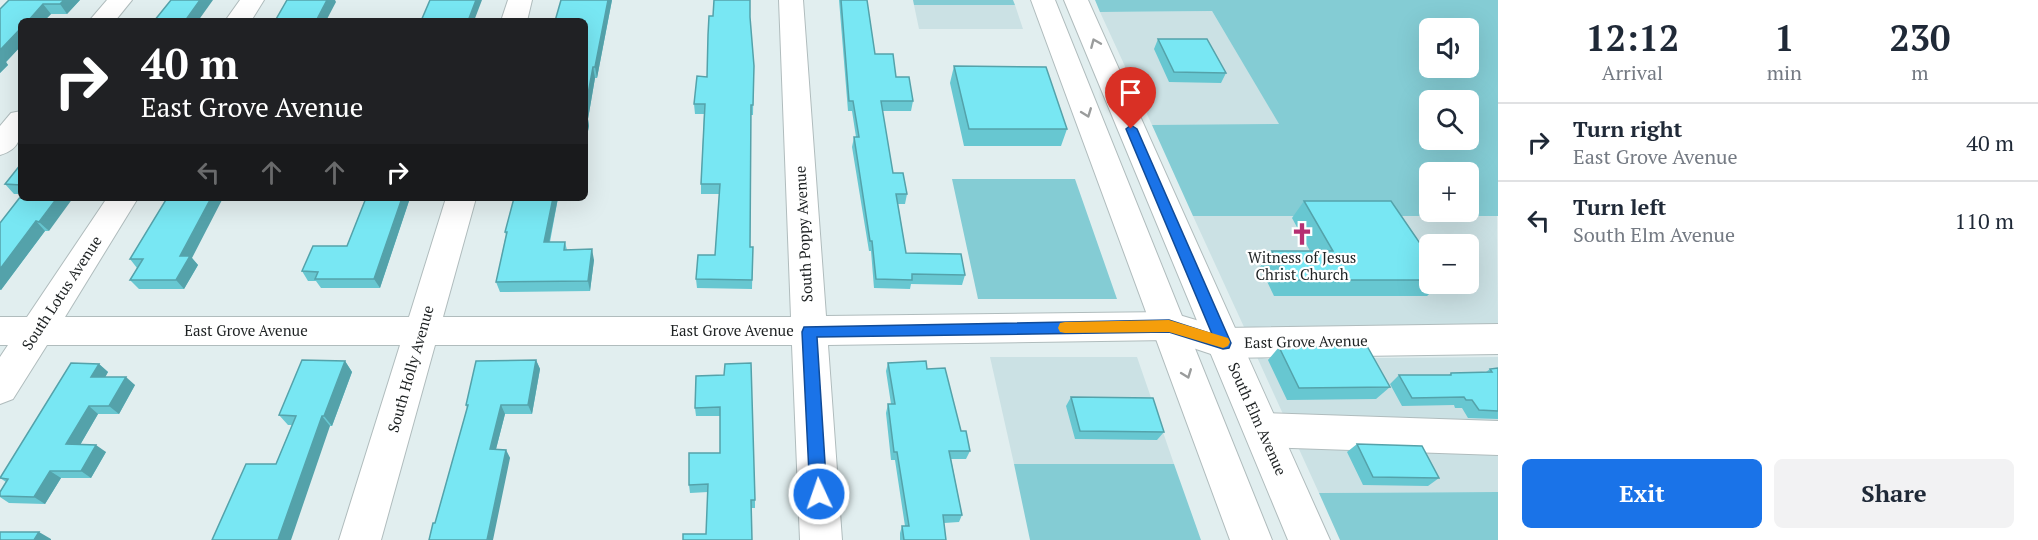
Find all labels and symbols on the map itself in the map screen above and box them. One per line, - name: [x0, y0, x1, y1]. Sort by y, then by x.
- one-way arrow: [1090, 38, 1102, 49]
- pin: [1105, 67, 1156, 129]
- one-way arrow: [1080, 107, 1092, 118]
- street label: South Poppy Avenue: [789, 165, 817, 303]
- church icon: Witness of Jesus Christ Church: [1289, 221, 1315, 247]
- street label: South Lotus Avenue: [17, 231, 106, 353]
- place label: Witness of Jesus Christ Church: [1248, 247, 1356, 284]
- street label: South Holly Avenue: [382, 303, 438, 435]
- street label: East Grove Avenue: [184, 320, 308, 340]
- street label: East Grove Avenue: [670, 320, 794, 340]
- street label: East Grove Avenue: [1244, 330, 1368, 352]
- street label: South Elm Avenue: [1224, 359, 1292, 478]
- one-way arrow: [1180, 368, 1192, 379]
- position arrow: [787, 462, 851, 526]

